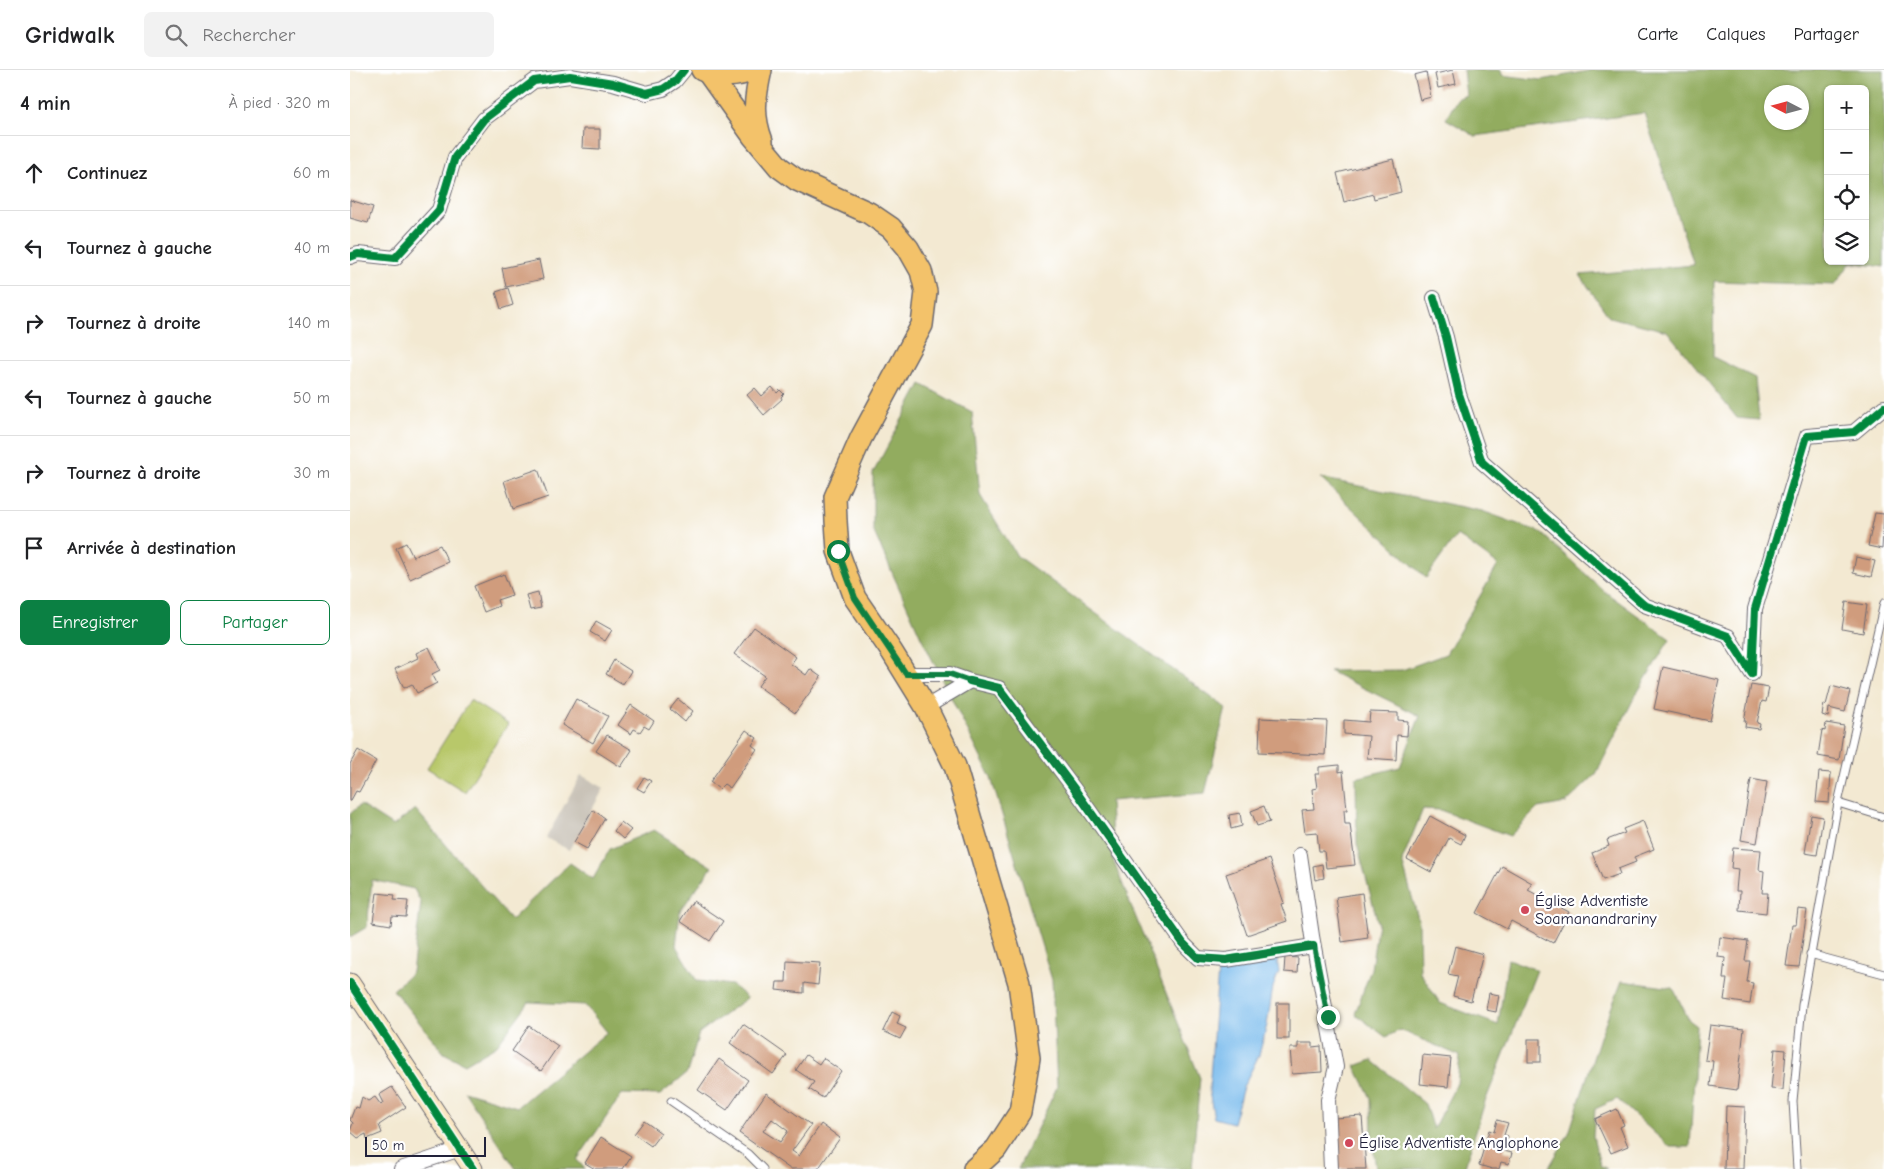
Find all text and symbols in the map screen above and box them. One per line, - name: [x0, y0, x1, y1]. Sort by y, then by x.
- search box: [144, 12, 494, 57]
- text: Gridwalk: [25, 21, 114, 49]
- icon: search: [162, 21, 190, 49]
- text: Rechercher: [202, 24, 295, 46]
- text: Carte: [1637, 24, 1678, 45]
- text: Calques: [1706, 24, 1766, 45]
- text: Partager: [1794, 24, 1859, 45]
- north arrow: [1764, 85, 1809, 130]
- map controls: [1824, 85, 1869, 265]
- button: +: [1824, 85, 1869, 130]
- text: 4 min: [20, 91, 71, 115]
- text: À pied · 320 m: [228, 94, 330, 112]
- button: −: [1824, 130, 1869, 175]
- icon: ahead: [20, 159, 48, 187]
- text: Continuez: [67, 162, 147, 184]
- text: 60 m: [293, 164, 330, 182]
- button: locate: [1824, 175, 1869, 220]
- button: layers: [1824, 220, 1869, 265]
- icon: left: [20, 234, 48, 262]
- text: Tournez à gauche: [67, 237, 212, 259]
- text: 40 m: [294, 239, 330, 257]
- icon: right: [20, 309, 48, 337]
- text: Tournez à droite: [67, 312, 201, 334]
- text: 140 m: [288, 314, 330, 332]
- icon: left: [20, 384, 48, 412]
- text: Tournez à gauche: [67, 387, 212, 409]
- text: 50 m: [293, 389, 330, 407]
- icon: right: [20, 459, 48, 487]
- text: Tournez à droite: [67, 462, 201, 484]
- text: 30 m: [294, 464, 330, 482]
- icon: arrive: [20, 534, 48, 562]
- text: Arrivée à destination: [67, 537, 236, 559]
- route start: [827, 540, 850, 563]
- button: Enregistrer: [20, 600, 170, 645]
- button: Partager: [180, 600, 330, 645]
- place label: Église Adventiste Soamanandrariny: [1535, 891, 1658, 928]
- marker: Église Adventiste Soamanandrariny: [1519, 904, 1531, 916]
- route end: [1317, 1006, 1340, 1029]
- place label: Église Adventiste Anglophone: [1359, 1133, 1559, 1152]
- scale bar: [365, 1134, 486, 1157]
- text: 50 m: [372, 1137, 404, 1154]
- marker: Église Adventiste Anglophone: [1343, 1137, 1355, 1149]

